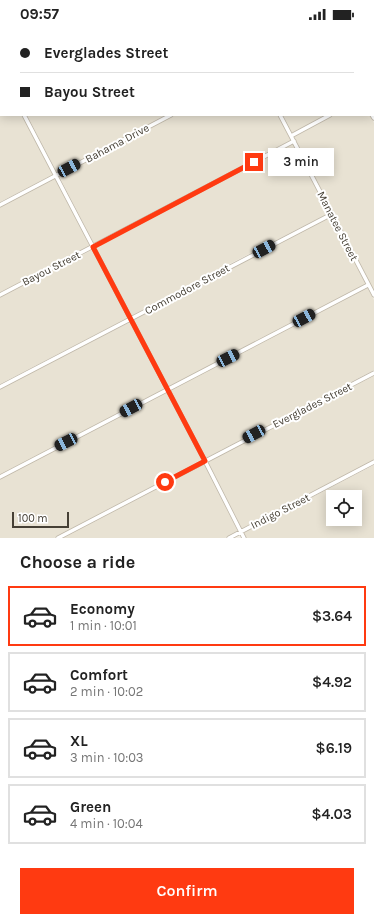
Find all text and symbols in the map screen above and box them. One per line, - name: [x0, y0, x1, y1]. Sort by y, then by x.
- text: 09:57: [20, 5, 59, 23]
- text: Everglades Street: [44, 44, 168, 62]
- text: Bayou Street: [44, 83, 135, 101]
- street label: Bahama Drive: [83, 121, 152, 166]
- callout: 3 min: [268, 148, 334, 176]
- route end: [245, 153, 263, 171]
- text: 3 min: [283, 154, 319, 169]
- car: [56, 157, 82, 179]
- street label: Manatee Street: [314, 189, 361, 263]
- car: [251, 238, 277, 260]
- street label: Bayou Street: [20, 248, 82, 289]
- street label: Commodore Street: [143, 262, 232, 317]
- car: [291, 307, 317, 329]
- car: [215, 347, 241, 369]
- street label: Everglades Street: [270, 380, 354, 431]
- car: [118, 397, 144, 419]
- car: [241, 423, 267, 445]
- car: [53, 431, 79, 453]
- route start: [156, 473, 174, 491]
- map controls: [326, 490, 362, 526]
- button: locate: [326, 490, 362, 526]
- street label: Indigo Street: [249, 491, 312, 532]
- scale bar: [12, 510, 69, 529]
- text: 100 m: [18, 512, 48, 525]
- text: Choose a ride: [20, 551, 135, 573]
- icon: car: [22, 598, 58, 634]
- text: Economy: [70, 600, 135, 618]
- text: $3.64: [312, 607, 352, 625]
- text: 1 min · 10:01: [70, 618, 137, 633]
- icon: car: [22, 664, 58, 700]
- text: Comfort: [70, 666, 128, 684]
- text: $4.92: [312, 673, 352, 691]
- text: 2 min · 10:02: [70, 684, 143, 699]
- icon: car: [22, 730, 58, 766]
- text: XL: [70, 732, 88, 750]
- text: $6.19: [316, 739, 352, 757]
- text: 3 min · 10:03: [70, 750, 144, 765]
- icon: car: [22, 796, 58, 832]
- text: Green: [70, 798, 111, 816]
- text: $4.03: [312, 805, 352, 823]
- text: 4 min · 10:04: [70, 816, 143, 831]
- button: Confirm: [20, 868, 354, 914]

